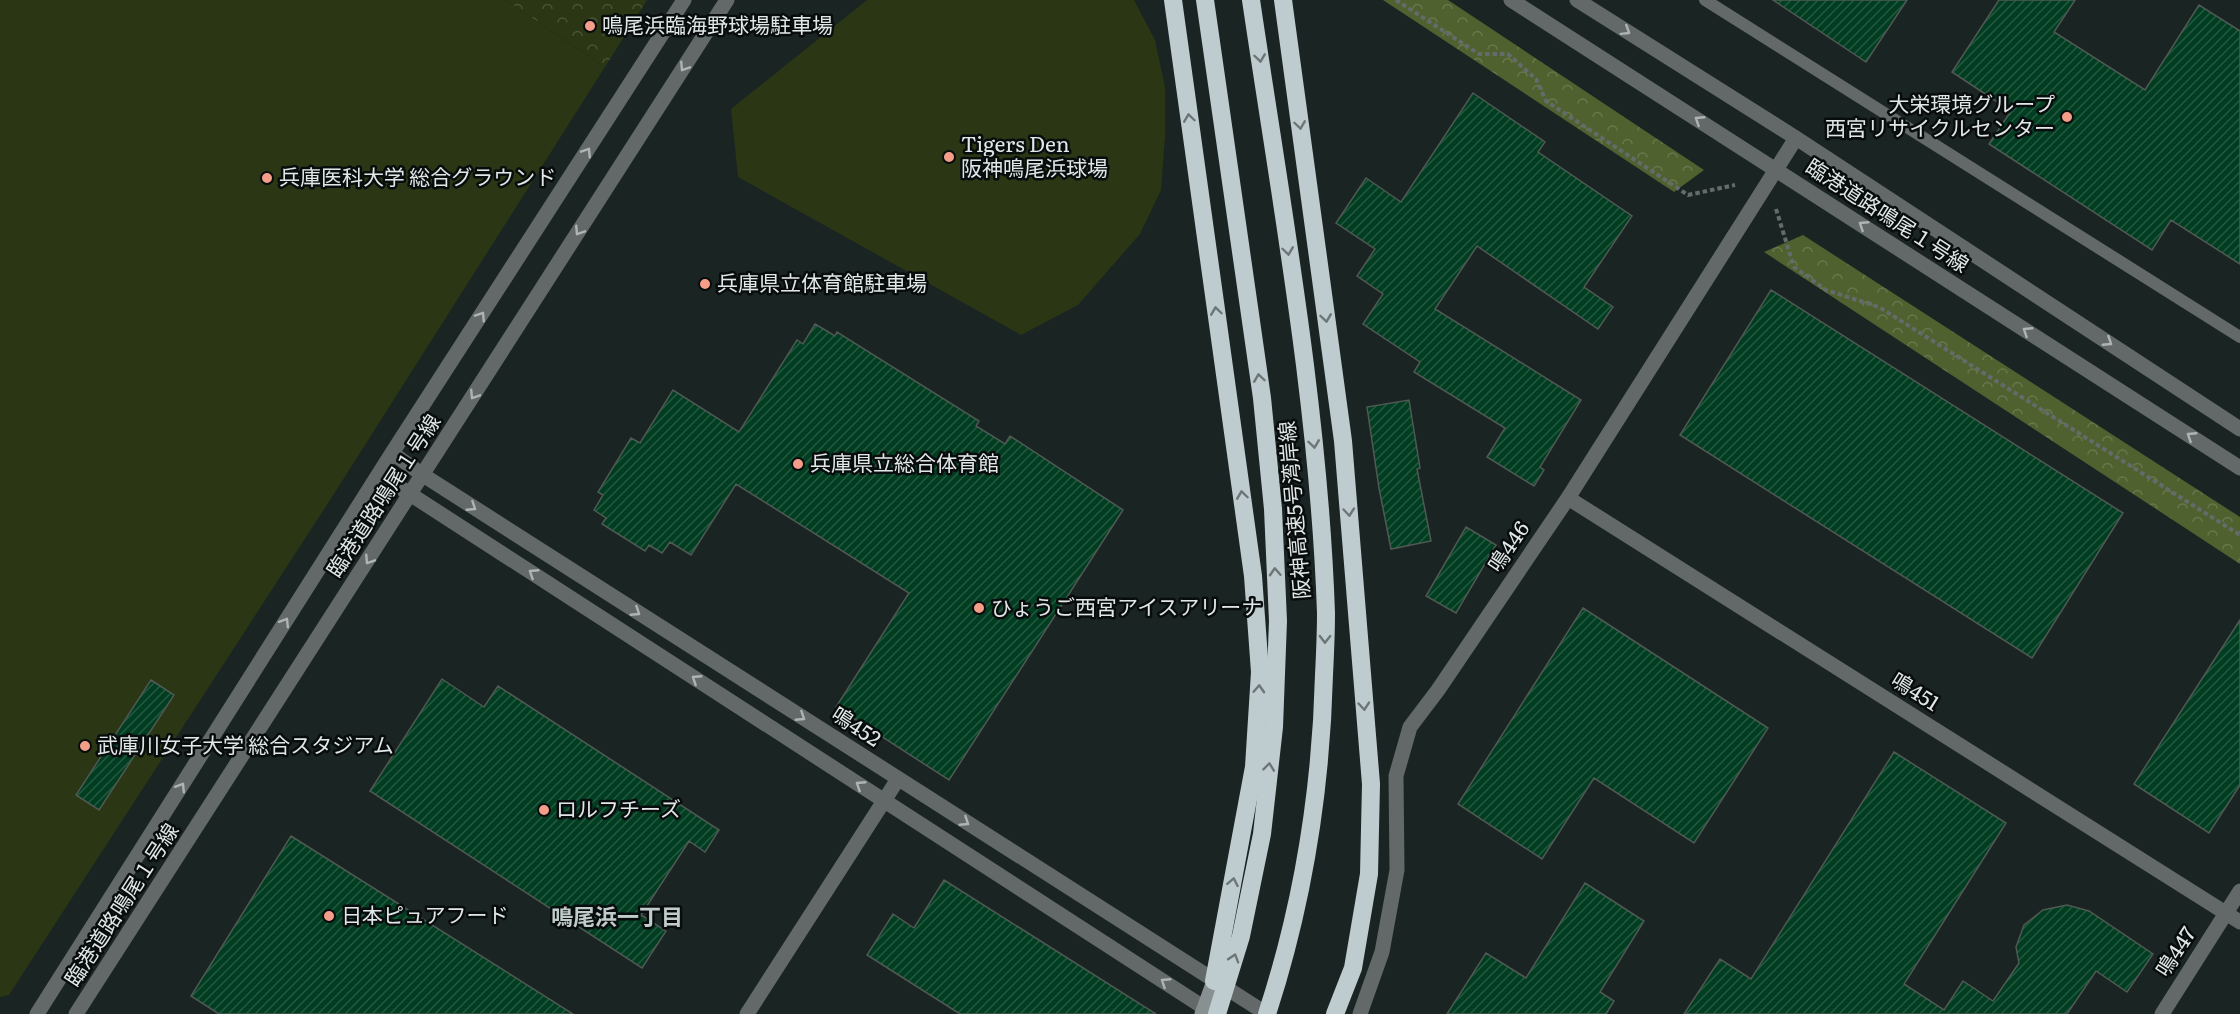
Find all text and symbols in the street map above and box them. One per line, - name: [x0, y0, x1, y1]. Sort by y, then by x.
- place label: 鳴尾浜臨海野球場駐車場: [602, 8, 833, 39]
- marker: 鳴尾浜臨海野球場駐車場: [583, 19, 597, 33]
- one-way arrow: [1620, 24, 1630, 36]
- one-way arrow: [1253, 53, 1265, 62]
- one-way arrow: [680, 60, 691, 71]
- place label: 大栄環境グループ 西宮リサイクルセンター: [1825, 87, 2055, 142]
- marker: 大栄環境グループ 西宮リサイクルセンター: [2060, 110, 2074, 124]
- one-way arrow: [1184, 114, 1196, 123]
- one-way arrow: [1695, 116, 1706, 127]
- one-way arrow: [1294, 120, 1306, 130]
- place label: Tigers Den 阪神鳴尾浜球場: [961, 127, 1108, 182]
- one-way arrow: [580, 148, 591, 159]
- street label: 臨港道路鳴尾１号線: [1801, 149, 1976, 278]
- marker: Tigers Den 阪神鳴尾浜球場: [942, 150, 956, 164]
- place label: 兵庫医科大学 総合グラウンド: [279, 160, 556, 191]
- marker: 兵庫医科大学 総合グラウンド: [260, 171, 274, 185]
- one-way arrow: [1859, 221, 1869, 233]
- one-way arrow: [575, 224, 586, 235]
- one-way arrow: [1282, 246, 1294, 255]
- place label: 兵庫県立体育館駐車場: [717, 266, 927, 297]
- marker: 兵庫県立体育館駐車場: [698, 277, 712, 291]
- one-way arrow: [1211, 307, 1223, 316]
- one-way arrow: [474, 312, 486, 322]
- one-way arrow: [1320, 314, 1332, 323]
- one-way arrow: [2023, 327, 2034, 338]
- one-way arrow: [2101, 335, 2112, 346]
- one-way arrow: [1253, 373, 1265, 382]
- one-way arrow: [470, 389, 481, 400]
- street label: 臨港道路鳴尾１号線: [317, 407, 446, 582]
- street label: 阪神高速5号湾岸線: [1269, 420, 1316, 601]
- one-way arrow: [2187, 432, 2197, 444]
- one-way arrow: [1308, 439, 1320, 449]
- place label: 兵庫県立総合体育館: [810, 446, 999, 477]
- marker: 兵庫県立総合体育館: [791, 457, 805, 471]
- one-way arrow: [1236, 491, 1248, 500]
- one-way arrow: [466, 499, 476, 511]
- one-way arrow: [1342, 507, 1355, 516]
- street label: 鳴446: [1479, 514, 1535, 577]
- one-way arrow: [365, 553, 376, 564]
- one-way arrow: [1269, 567, 1282, 576]
- one-way arrow: [529, 569, 540, 580]
- place label: ひょうご西宮アイスアリーナ: [991, 590, 1262, 621]
- marker: ひょうご西宮アイスアリーナ: [972, 601, 986, 615]
- one-way arrow: [630, 604, 641, 615]
- one-way arrow: [278, 618, 289, 629]
- one-way arrow: [1319, 634, 1331, 643]
- street label: 鳴451: [1886, 663, 1947, 717]
- one-way arrow: [692, 675, 703, 686]
- one-way arrow: [1252, 685, 1265, 694]
- street label: 鳴452: [826, 697, 888, 753]
- one-way arrow: [1358, 702, 1371, 711]
- one-way arrow: [794, 709, 805, 720]
- place label: 武庫川女子大学 総合スタジアム: [97, 728, 394, 759]
- marker: 武庫川女子大学 総合スタジアム: [78, 739, 92, 753]
- one-way arrow: [1263, 762, 1275, 771]
- one-way arrow: [856, 781, 867, 792]
- one-way arrow: [173, 783, 185, 793]
- place label: ロルフチーズ: [556, 792, 681, 823]
- marker: ロルフチーズ: [537, 803, 551, 817]
- one-way arrow: [959, 814, 969, 826]
- street label: 臨港道路鳴尾１号線: [55, 816, 184, 991]
- one-way arrow: [1226, 877, 1238, 887]
- place label: 日本ピュアフード: [341, 898, 509, 929]
- district label: 鳴尾浜一丁目: [551, 899, 683, 932]
- marker: 日本ピュアフード: [322, 909, 336, 923]
- street label: 鳴447: [2146, 919, 2202, 982]
- one-way arrow: [1227, 953, 1239, 964]
- one-way arrow: [1161, 978, 1171, 990]

